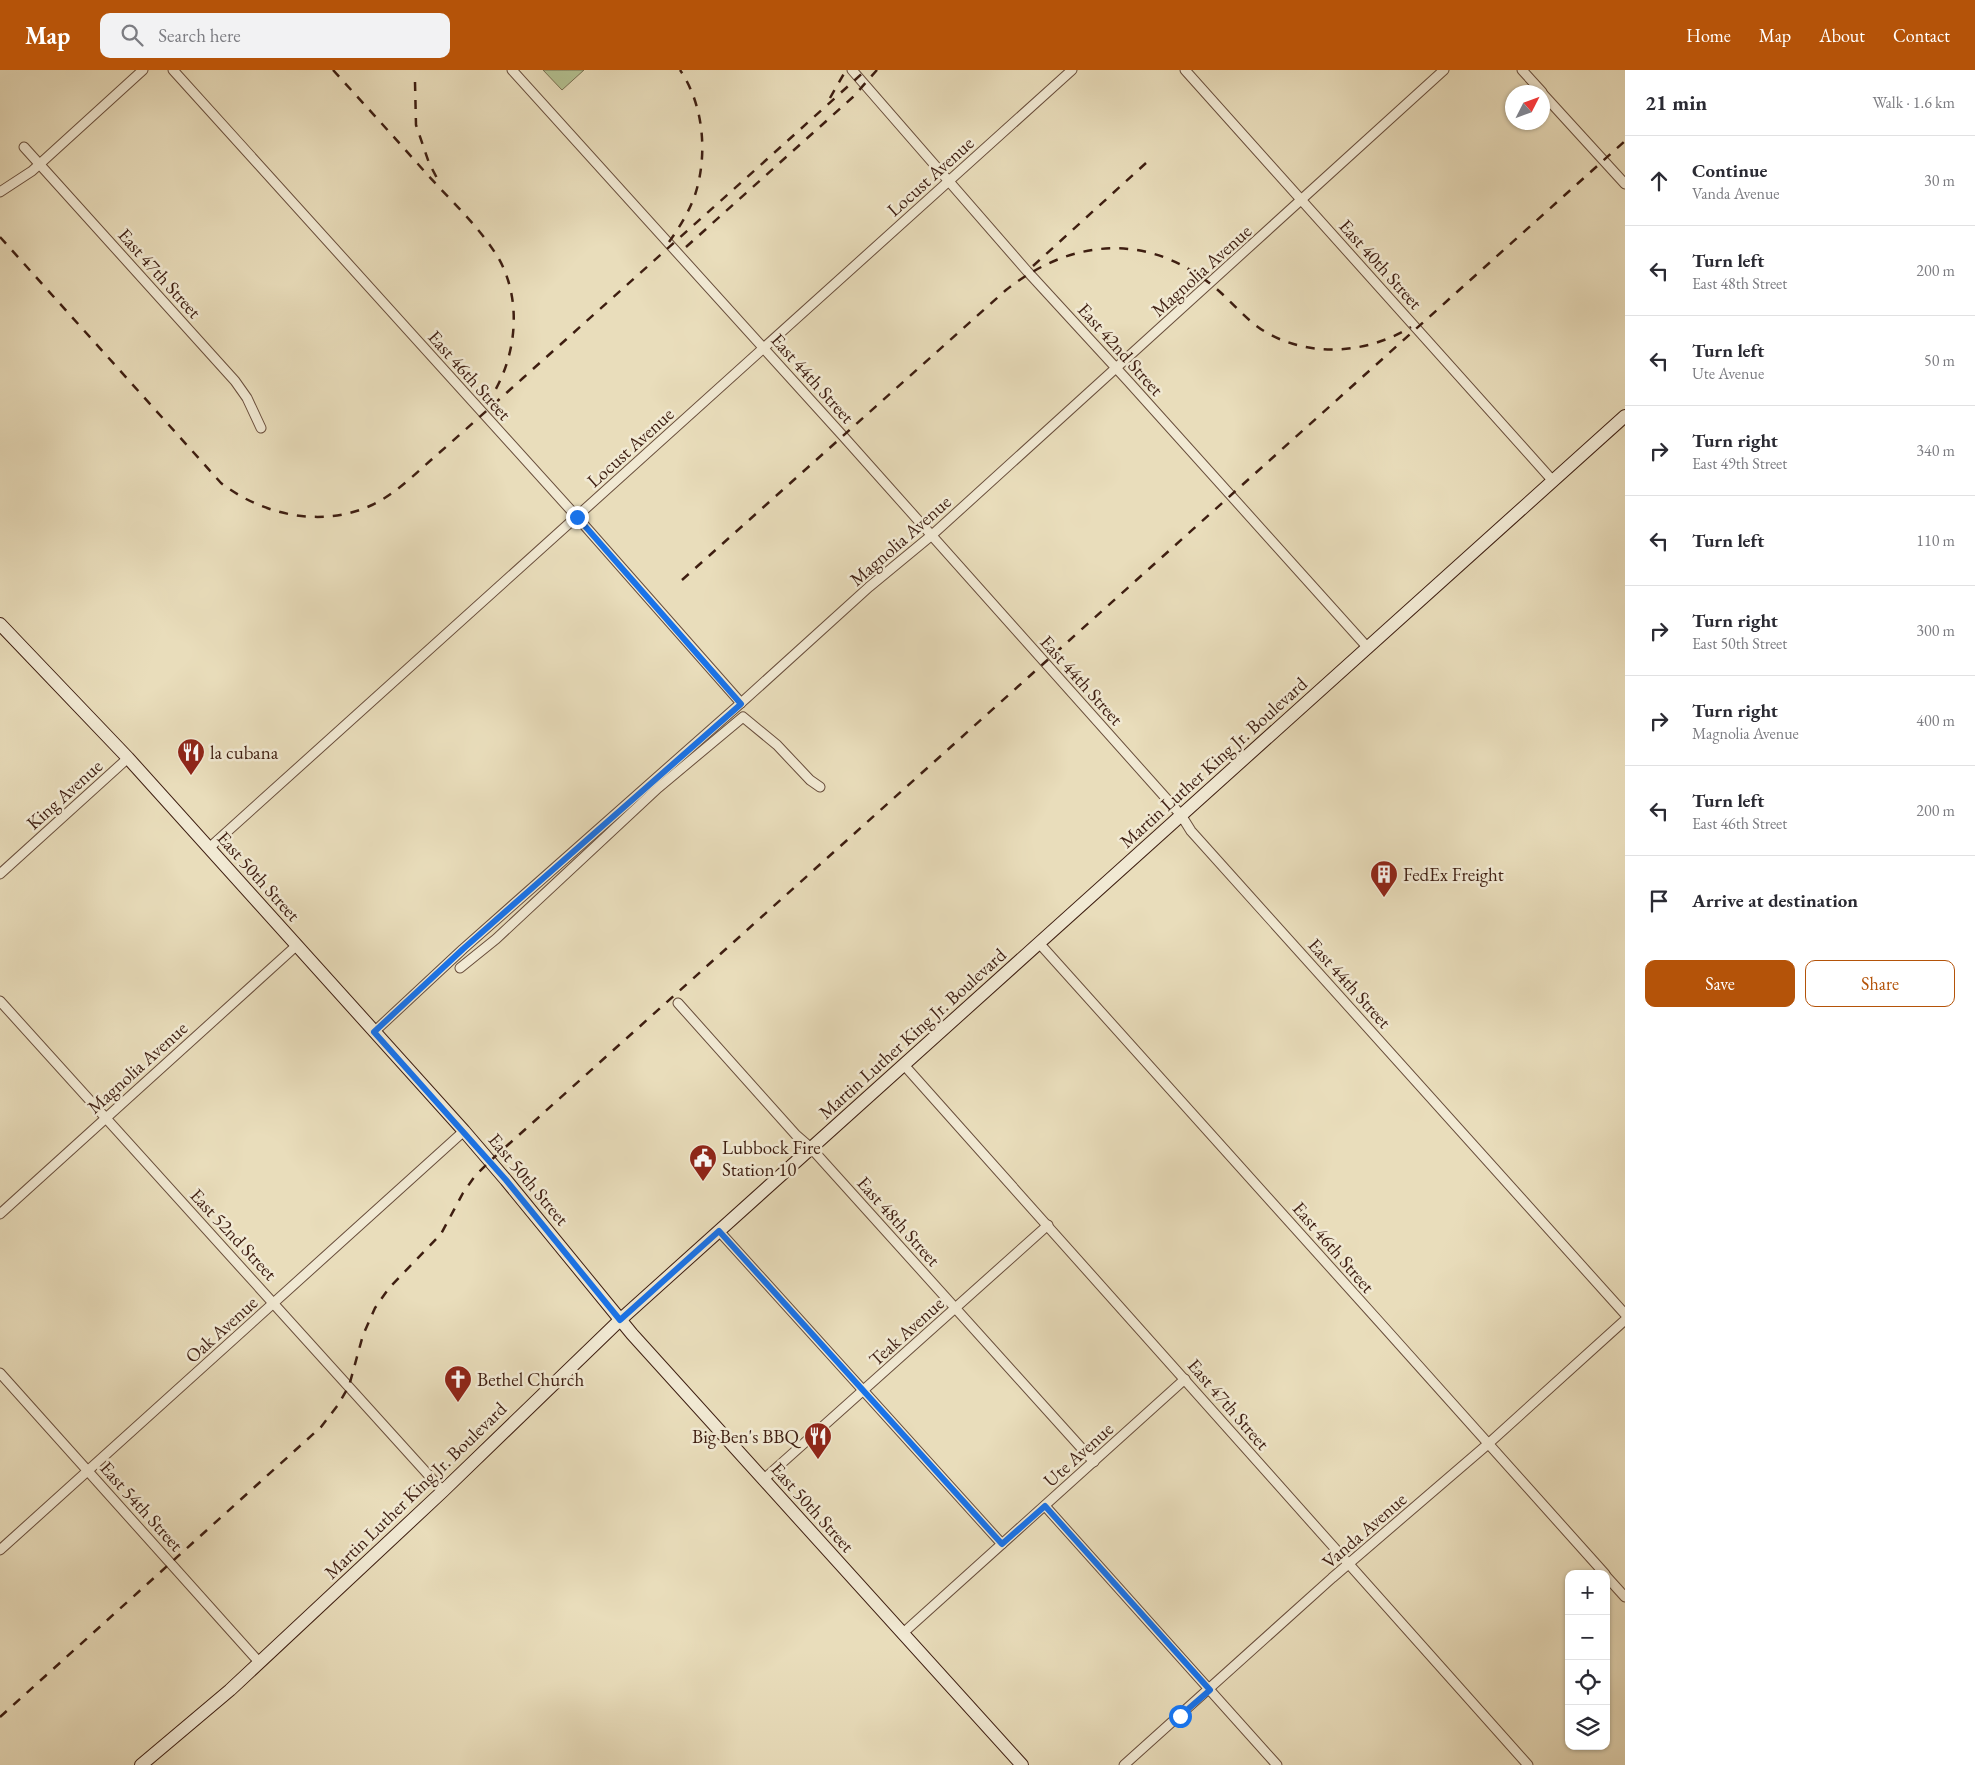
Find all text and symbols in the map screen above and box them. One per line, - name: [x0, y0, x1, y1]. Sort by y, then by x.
- search box: [100, 13, 450, 58]
- text: Map: [25, 20, 70, 51]
- icon: search: [118, 21, 146, 49]
- text: Search here: [158, 23, 241, 48]
- text: Home: [1686, 24, 1731, 47]
- text: Map: [1759, 24, 1791, 47]
- text: About: [1819, 24, 1865, 47]
- text: Contact: [1893, 24, 1950, 47]
- north arrow: [1505, 85, 1550, 130]
- text: 21 min: [1645, 89, 1707, 116]
- text: Walk · 1.6 km: [1872, 92, 1955, 113]
- street label: Locust Avenue: [882, 131, 979, 222]
- text: Continue: [1692, 158, 1767, 183]
- icon: ahead: [1645, 167, 1673, 195]
- text: 30 m: [1924, 170, 1955, 191]
- text: Vanda Avenue: [1692, 183, 1780, 204]
- street label: East 40th Street: [1333, 214, 1428, 315]
- street label: Magnolia Avenue: [1146, 219, 1257, 322]
- street label: East 47th Street: [112, 223, 207, 324]
- text: Turn left: [1692, 248, 1764, 273]
- icon: left: [1645, 257, 1673, 285]
- text: 200 m: [1916, 260, 1955, 281]
- text: East 48th Street: [1692, 273, 1787, 294]
- street label: East 42nd Street: [1072, 297, 1169, 401]
- street label: East 46th Street: [422, 325, 517, 426]
- street label: East 44th Street: [765, 328, 860, 429]
- text: Turn left: [1692, 338, 1764, 363]
- icon: left: [1645, 347, 1673, 375]
- text: 50 m: [1924, 350, 1955, 371]
- text: Ute Avenue: [1692, 363, 1764, 384]
- street label: Locust Avenue: [582, 402, 679, 493]
- text: Turn right: [1692, 428, 1778, 453]
- icon: right: [1645, 437, 1673, 465]
- text: 340 m: [1916, 440, 1955, 461]
- text: East 49th Street: [1692, 453, 1787, 474]
- street label: Magnolia Avenue: [844, 489, 956, 591]
- route end: [566, 506, 589, 529]
- icon: left: [1645, 527, 1673, 555]
- text: Turn left: [1692, 528, 1764, 553]
- text: 110 m: [1916, 530, 1955, 551]
- text: Turn right: [1692, 608, 1778, 633]
- icon: right: [1645, 617, 1673, 645]
- text: 300 m: [1916, 620, 1955, 641]
- street label: East 44th Street: [1034, 630, 1129, 731]
- text: East 50th Street: [1692, 633, 1787, 654]
- street label: Martin Luther King Jr. Boulevard: [1114, 671, 1313, 853]
- text: Turn right: [1692, 698, 1778, 723]
- icon: right: [1645, 707, 1673, 735]
- text: 400 m: [1916, 710, 1955, 731]
- text: Magnolia Avenue: [1692, 723, 1799, 744]
- restaurant icon: la cubana: [176, 737, 206, 776]
- place label: la cubana: [210, 740, 279, 765]
- street label: King Avenue: [21, 754, 108, 835]
- text: Turn left: [1692, 788, 1764, 813]
- icon: left: [1645, 797, 1673, 825]
- text: 200 m: [1916, 800, 1955, 821]
- text: East 46th Street: [1692, 813, 1787, 834]
- street label: East 50th Street: [211, 826, 306, 927]
- building icon: FedEx Freight: [1369, 859, 1399, 898]
- place label: FedEx Freight: [1403, 862, 1504, 887]
- icon: arrive: [1645, 887, 1673, 915]
- text: Arrive at destination: [1692, 888, 1858, 913]
- street label: East 44th Street: [1302, 933, 1397, 1034]
- street label: Martin Luther King Jr. Boulevard: [813, 942, 1012, 1124]
- button: Save: [1645, 960, 1795, 1007]
- button: Share: [1805, 960, 1955, 1007]
- street label: Magnolia Avenue: [82, 1016, 193, 1119]
- street label: East 50th Street: [483, 1128, 575, 1231]
- place label: Lubbock Fire Station 10: [722, 1135, 821, 1182]
- public building icon: Lubbock Fire Station 10: [688, 1143, 718, 1182]
- street label: East 48th Street: [851, 1171, 946, 1272]
- street label: East 52nd Street: [185, 1183, 283, 1286]
- street label: East 46th Street: [1287, 1196, 1380, 1298]
- street label: Oak Avenue: [180, 1290, 263, 1369]
- street label: Teak Avenue: [863, 1291, 949, 1372]
- street label: East 47th Street: [1182, 1353, 1275, 1455]
- church icon: Bethel Church: [443, 1364, 473, 1403]
- place label: Bethel Church: [477, 1367, 584, 1392]
- street label: Martin Luther King Jr. Boulevard: [319, 1396, 512, 1584]
- street label: Ute Avenue: [1038, 1416, 1119, 1492]
- restaurant icon: Big Ben's BBQ: [803, 1421, 833, 1460]
- place label: Big Ben's BBQ: [692, 1424, 801, 1449]
- street label: East 54th Street: [94, 1456, 189, 1557]
- street label: East 50th Street: [765, 1457, 860, 1558]
- street label: Vanda Avenue: [1317, 1487, 1412, 1574]
- map controls: [1565, 1570, 1610, 1750]
- button: +: [1565, 1570, 1610, 1615]
- button: −: [1565, 1615, 1610, 1660]
- button: locate: [1565, 1660, 1610, 1705]
- route start: [1169, 1705, 1192, 1728]
- button: layers: [1565, 1705, 1610, 1750]

